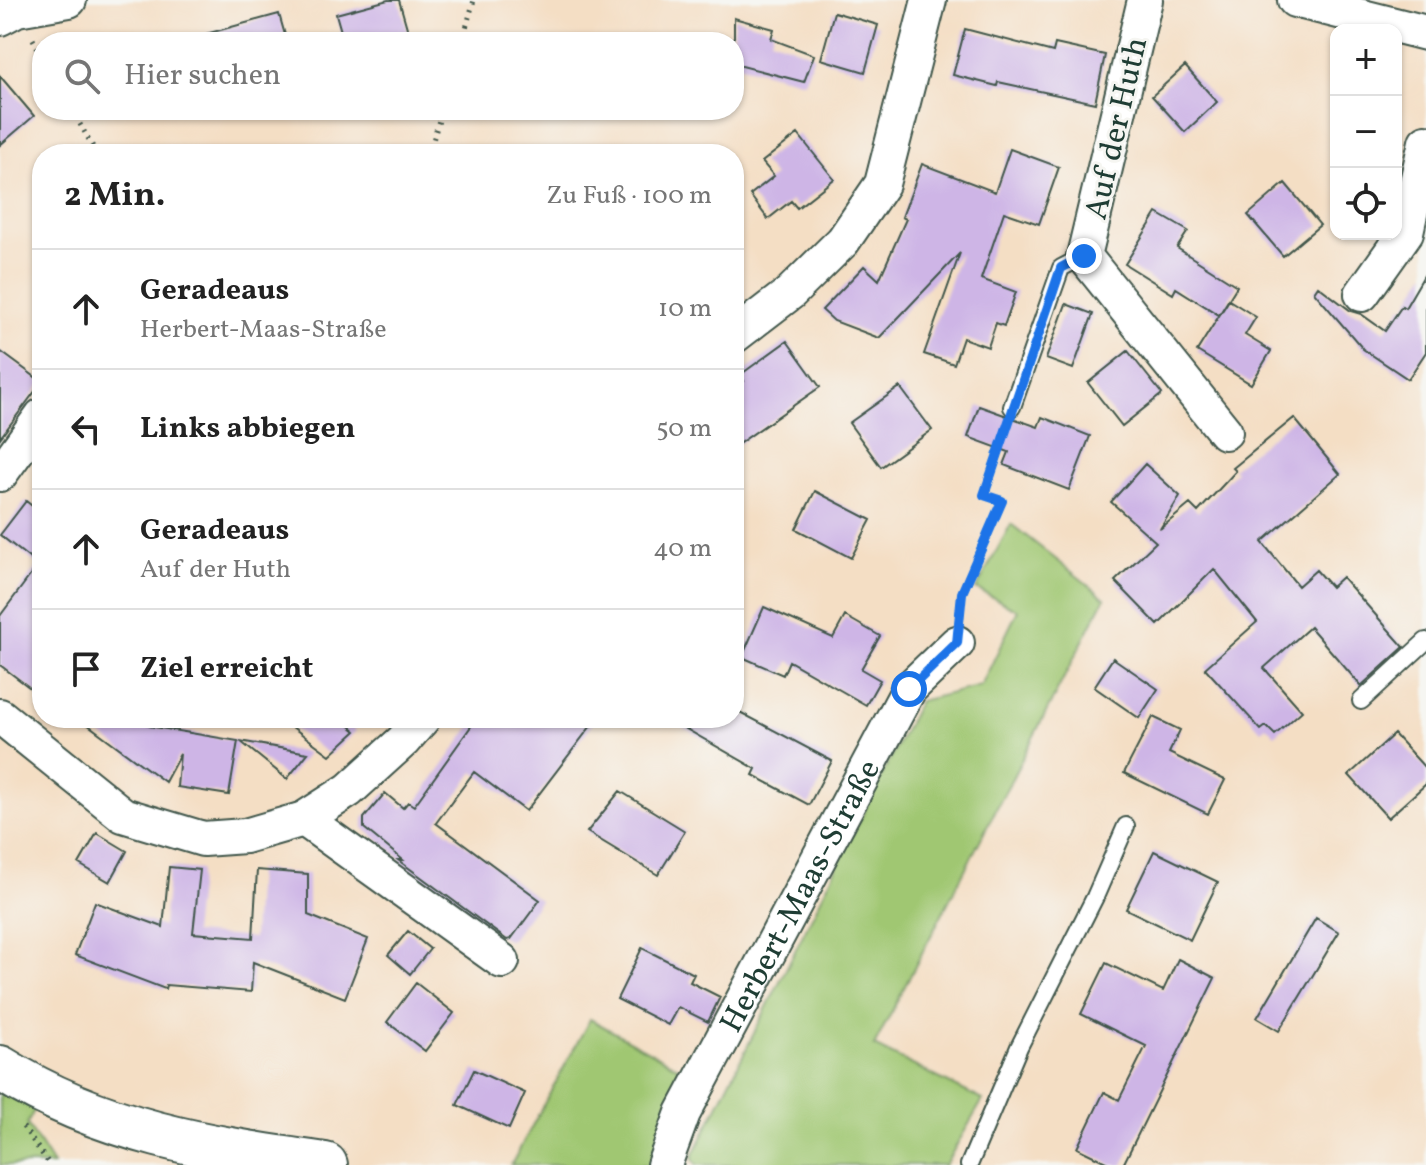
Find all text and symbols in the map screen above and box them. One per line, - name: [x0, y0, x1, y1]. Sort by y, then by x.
- map controls: [1330, 24, 1402, 240]
- button: +: [1330, 24, 1402, 96]
- search box: [32, 32, 744, 120]
- street label: Auf der Huth: [1076, 33, 1160, 224]
- icon: search: [60, 54, 104, 98]
- text: Hier suchen: [124, 55, 281, 97]
- button: −: [1330, 96, 1402, 168]
- button: locate: [1330, 168, 1402, 240]
- text: 2 Min.: [64, 173, 165, 220]
- text: Zu Fuß · 100 m: [546, 178, 712, 214]
- route end: [1066, 238, 1102, 274]
- text: Geradeaus: [140, 270, 289, 312]
- icon: ahead: [64, 287, 108, 331]
- text: 10 m: [658, 291, 712, 327]
- text: Herbert-Maas-Straße: [140, 312, 387, 348]
- icon: left: [64, 407, 108, 451]
- text: Links abbiegen: [140, 408, 356, 450]
- text: 50 m: [656, 411, 712, 447]
- text: Geradeaus: [140, 510, 289, 552]
- icon: ahead: [64, 527, 108, 571]
- text: 40 m: [653, 531, 712, 567]
- text: Auf der Huth: [140, 552, 291, 588]
- icon: arrive: [64, 647, 108, 691]
- text: Ziel erreicht: [140, 648, 313, 690]
- route start: [891, 671, 927, 707]
- street label: Herbert-Maas-Straße: [711, 752, 892, 1041]

